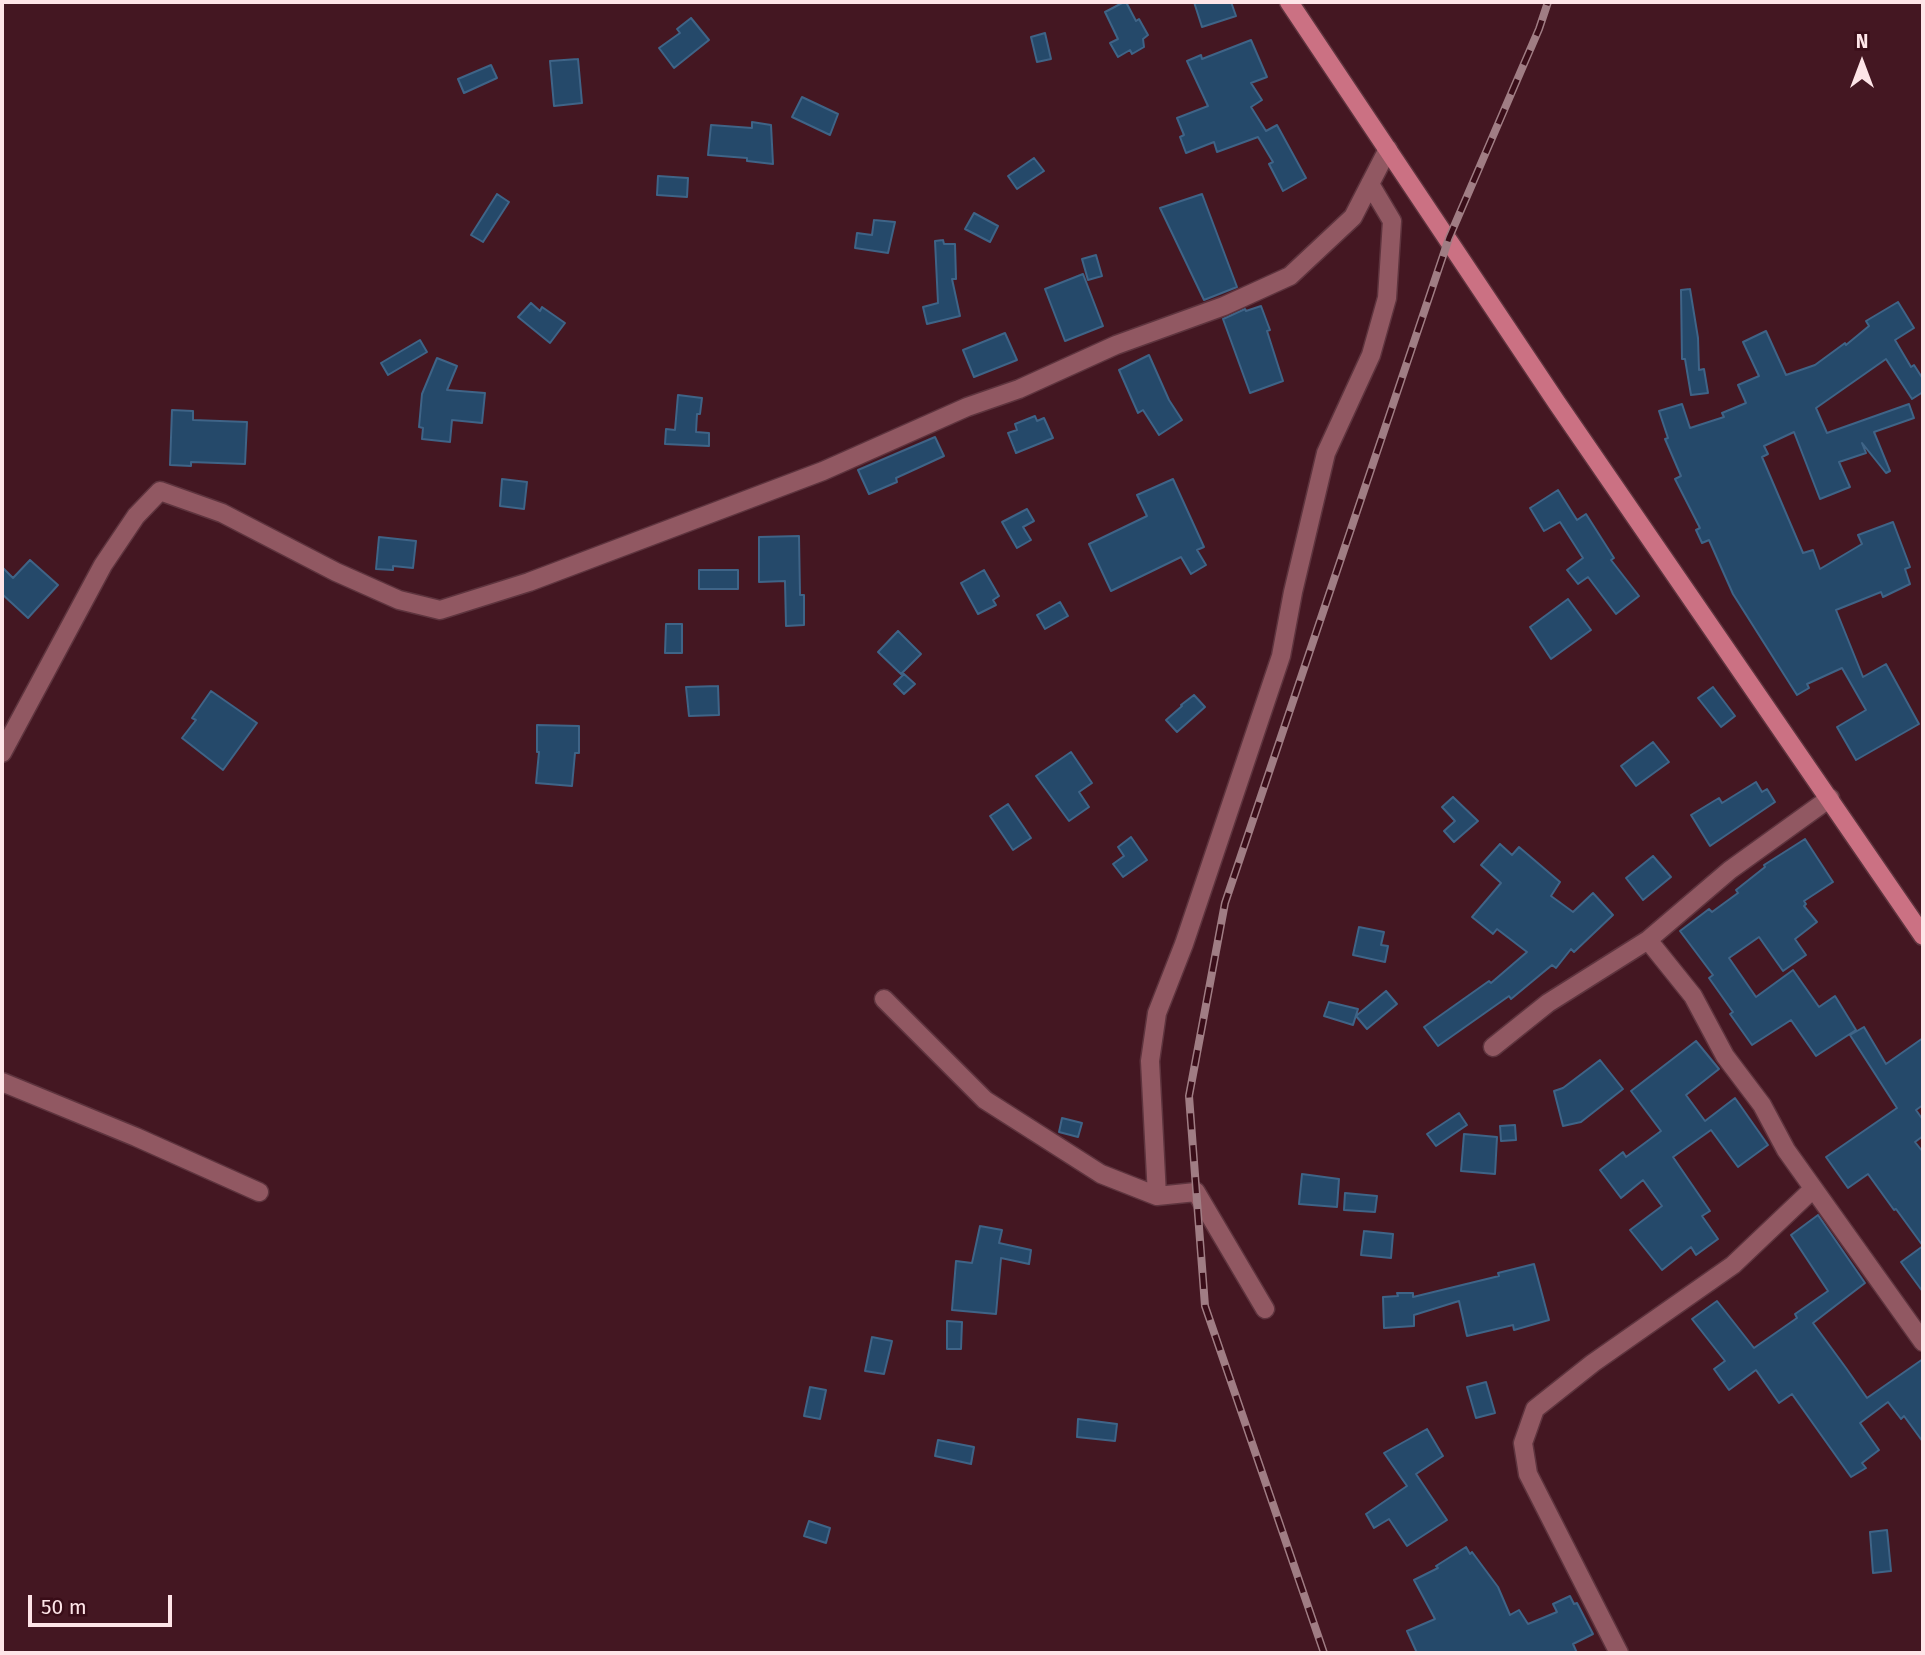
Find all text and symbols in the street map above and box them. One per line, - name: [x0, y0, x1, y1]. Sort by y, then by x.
- north arrow: [1827, 28, 1897, 98]
- text: N: [1856, 30, 1868, 53]
- scale bar: [32, 1582, 175, 1626]
- text: 50 m: [41, 1594, 87, 1620]

